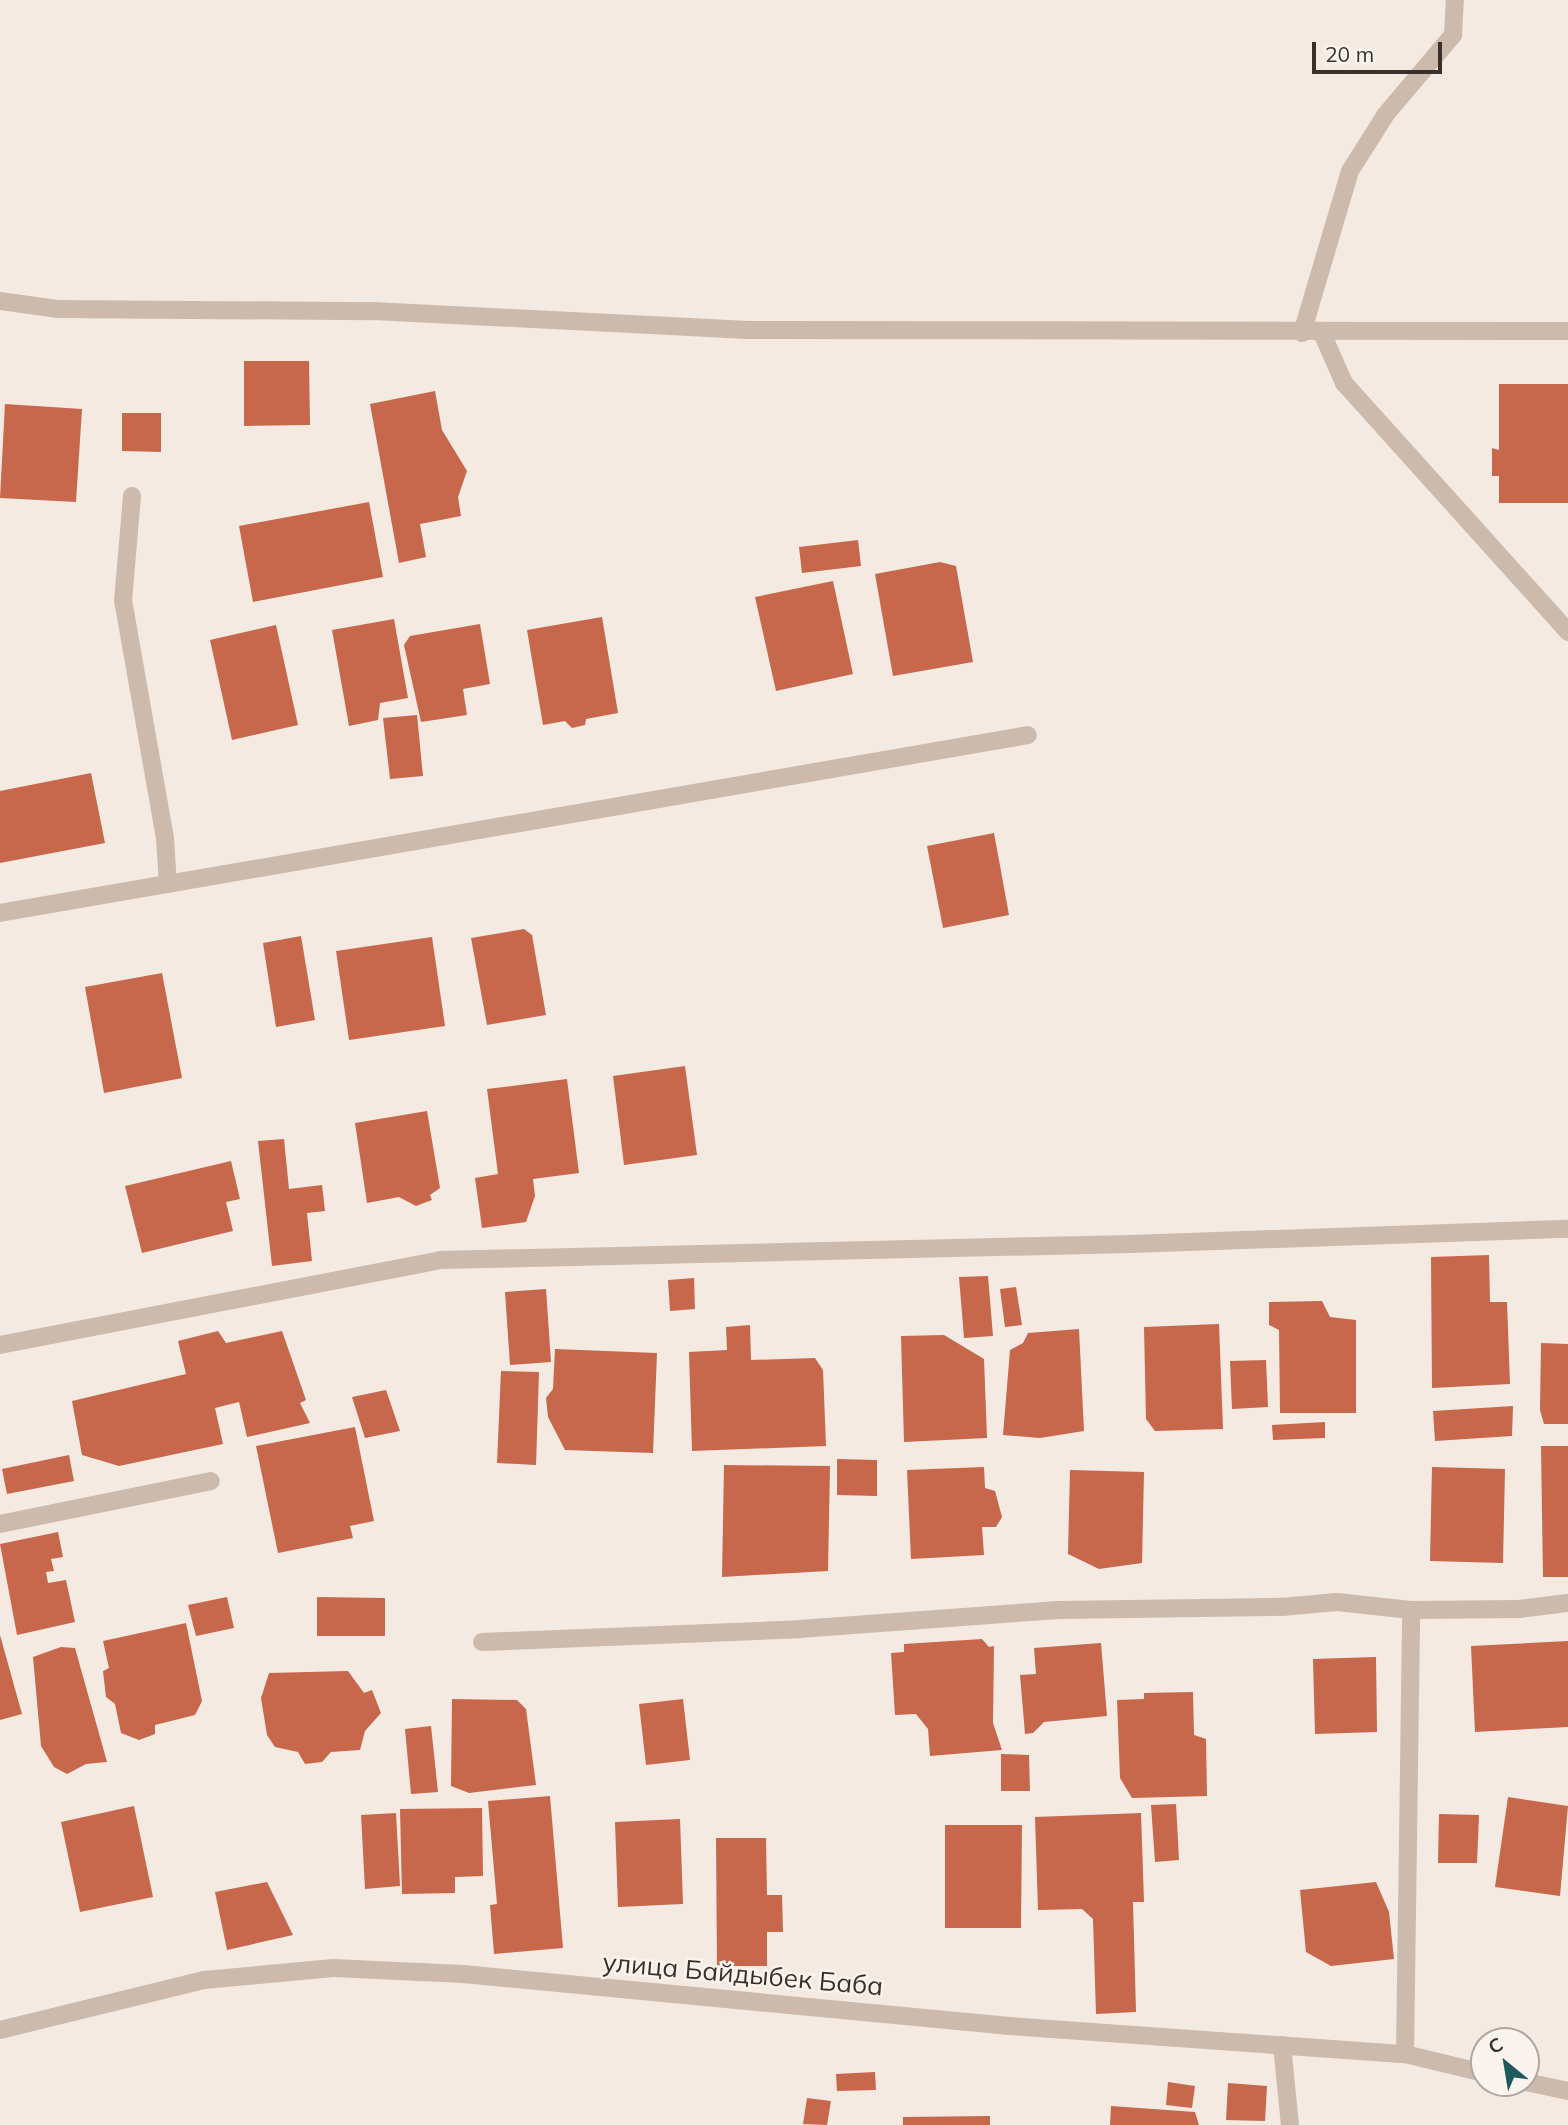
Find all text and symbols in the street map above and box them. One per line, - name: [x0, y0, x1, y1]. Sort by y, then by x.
- scale bar: [1316, 28, 1446, 72]
- text: 20 m: [1325, 41, 1374, 67]
- street label: улица Байдыбек Баба: [601, 1946, 885, 2002]
- north arrow: [1470, 2027, 1540, 2097]
- text: С: [1484, 2032, 1507, 2059]

